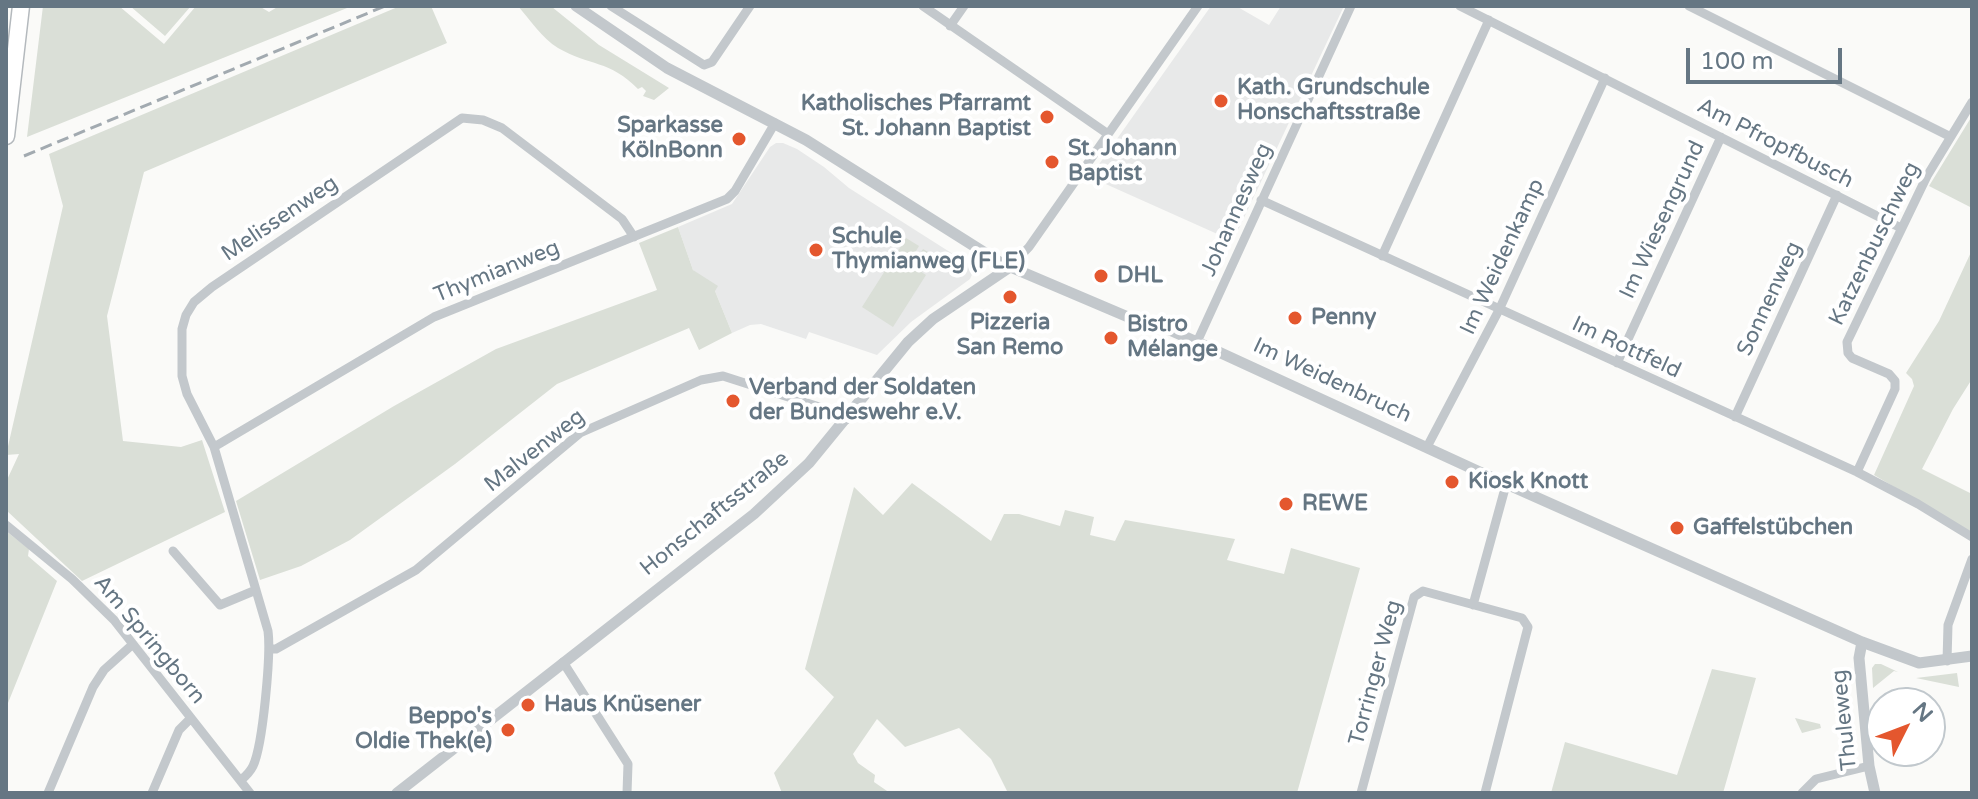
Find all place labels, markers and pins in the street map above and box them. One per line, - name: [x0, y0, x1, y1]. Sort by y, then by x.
- place label: Kath. Grundschule Honschaftsstraße: [1237, 75, 1430, 126]
- place label: Katholisches Pfarramt St. Johann Baptist: [801, 91, 1031, 142]
- marker: Kath. Grundschule Honschaftsstraße: [1212, 92, 1230, 110]
- marker: Katholisches Pfarramt St. Johann Baptist: [1038, 108, 1056, 126]
- place label: Sparkasse KölnBonn: [617, 113, 723, 164]
- marker: Sparkasse KölnBonn: [730, 130, 748, 148]
- place label: St. Johann Baptist: [1068, 136, 1177, 188]
- marker: St. Johann Baptist: [1043, 153, 1061, 171]
- place label: Schule Thymianweg (FLE): [832, 224, 1025, 276]
- marker: Schule Thymianweg (FLE): [807, 241, 825, 259]
- place label: DHL: [1117, 263, 1163, 289]
- marker: DHL: [1092, 267, 1110, 285]
- marker: Pizzeria San Remo: [1001, 288, 1019, 306]
- place label: Penny: [1311, 305, 1376, 331]
- marker: Penny: [1286, 309, 1304, 327]
- place label: Pizzeria San Remo: [957, 310, 1063, 362]
- place label: Bistro Mélange: [1127, 312, 1218, 364]
- marker: Bistro Mélange: [1102, 329, 1120, 347]
- place label: Verband der Soldaten der Bundeswehr e.V.: [749, 375, 976, 426]
- marker: Verband der Soldaten der Bundeswehr e.V.: [724, 392, 742, 410]
- place label: Kiosk Knott: [1468, 469, 1588, 495]
- marker: Kiosk Knott: [1443, 473, 1461, 491]
- place label: REWE: [1302, 491, 1368, 517]
- marker: REWE: [1277, 495, 1295, 513]
- place label: Gaffelstübchen: [1693, 515, 1853, 541]
- marker: Gaffelstübchen: [1668, 519, 1686, 537]
- place label: Haus Knüsener: [544, 692, 701, 718]
- marker: Haus Knüsener: [519, 696, 537, 714]
- place label: Beppo's Oldie Thek(e): [355, 704, 492, 756]
- marker: Beppo's Oldie Thek(e): [499, 721, 517, 739]

